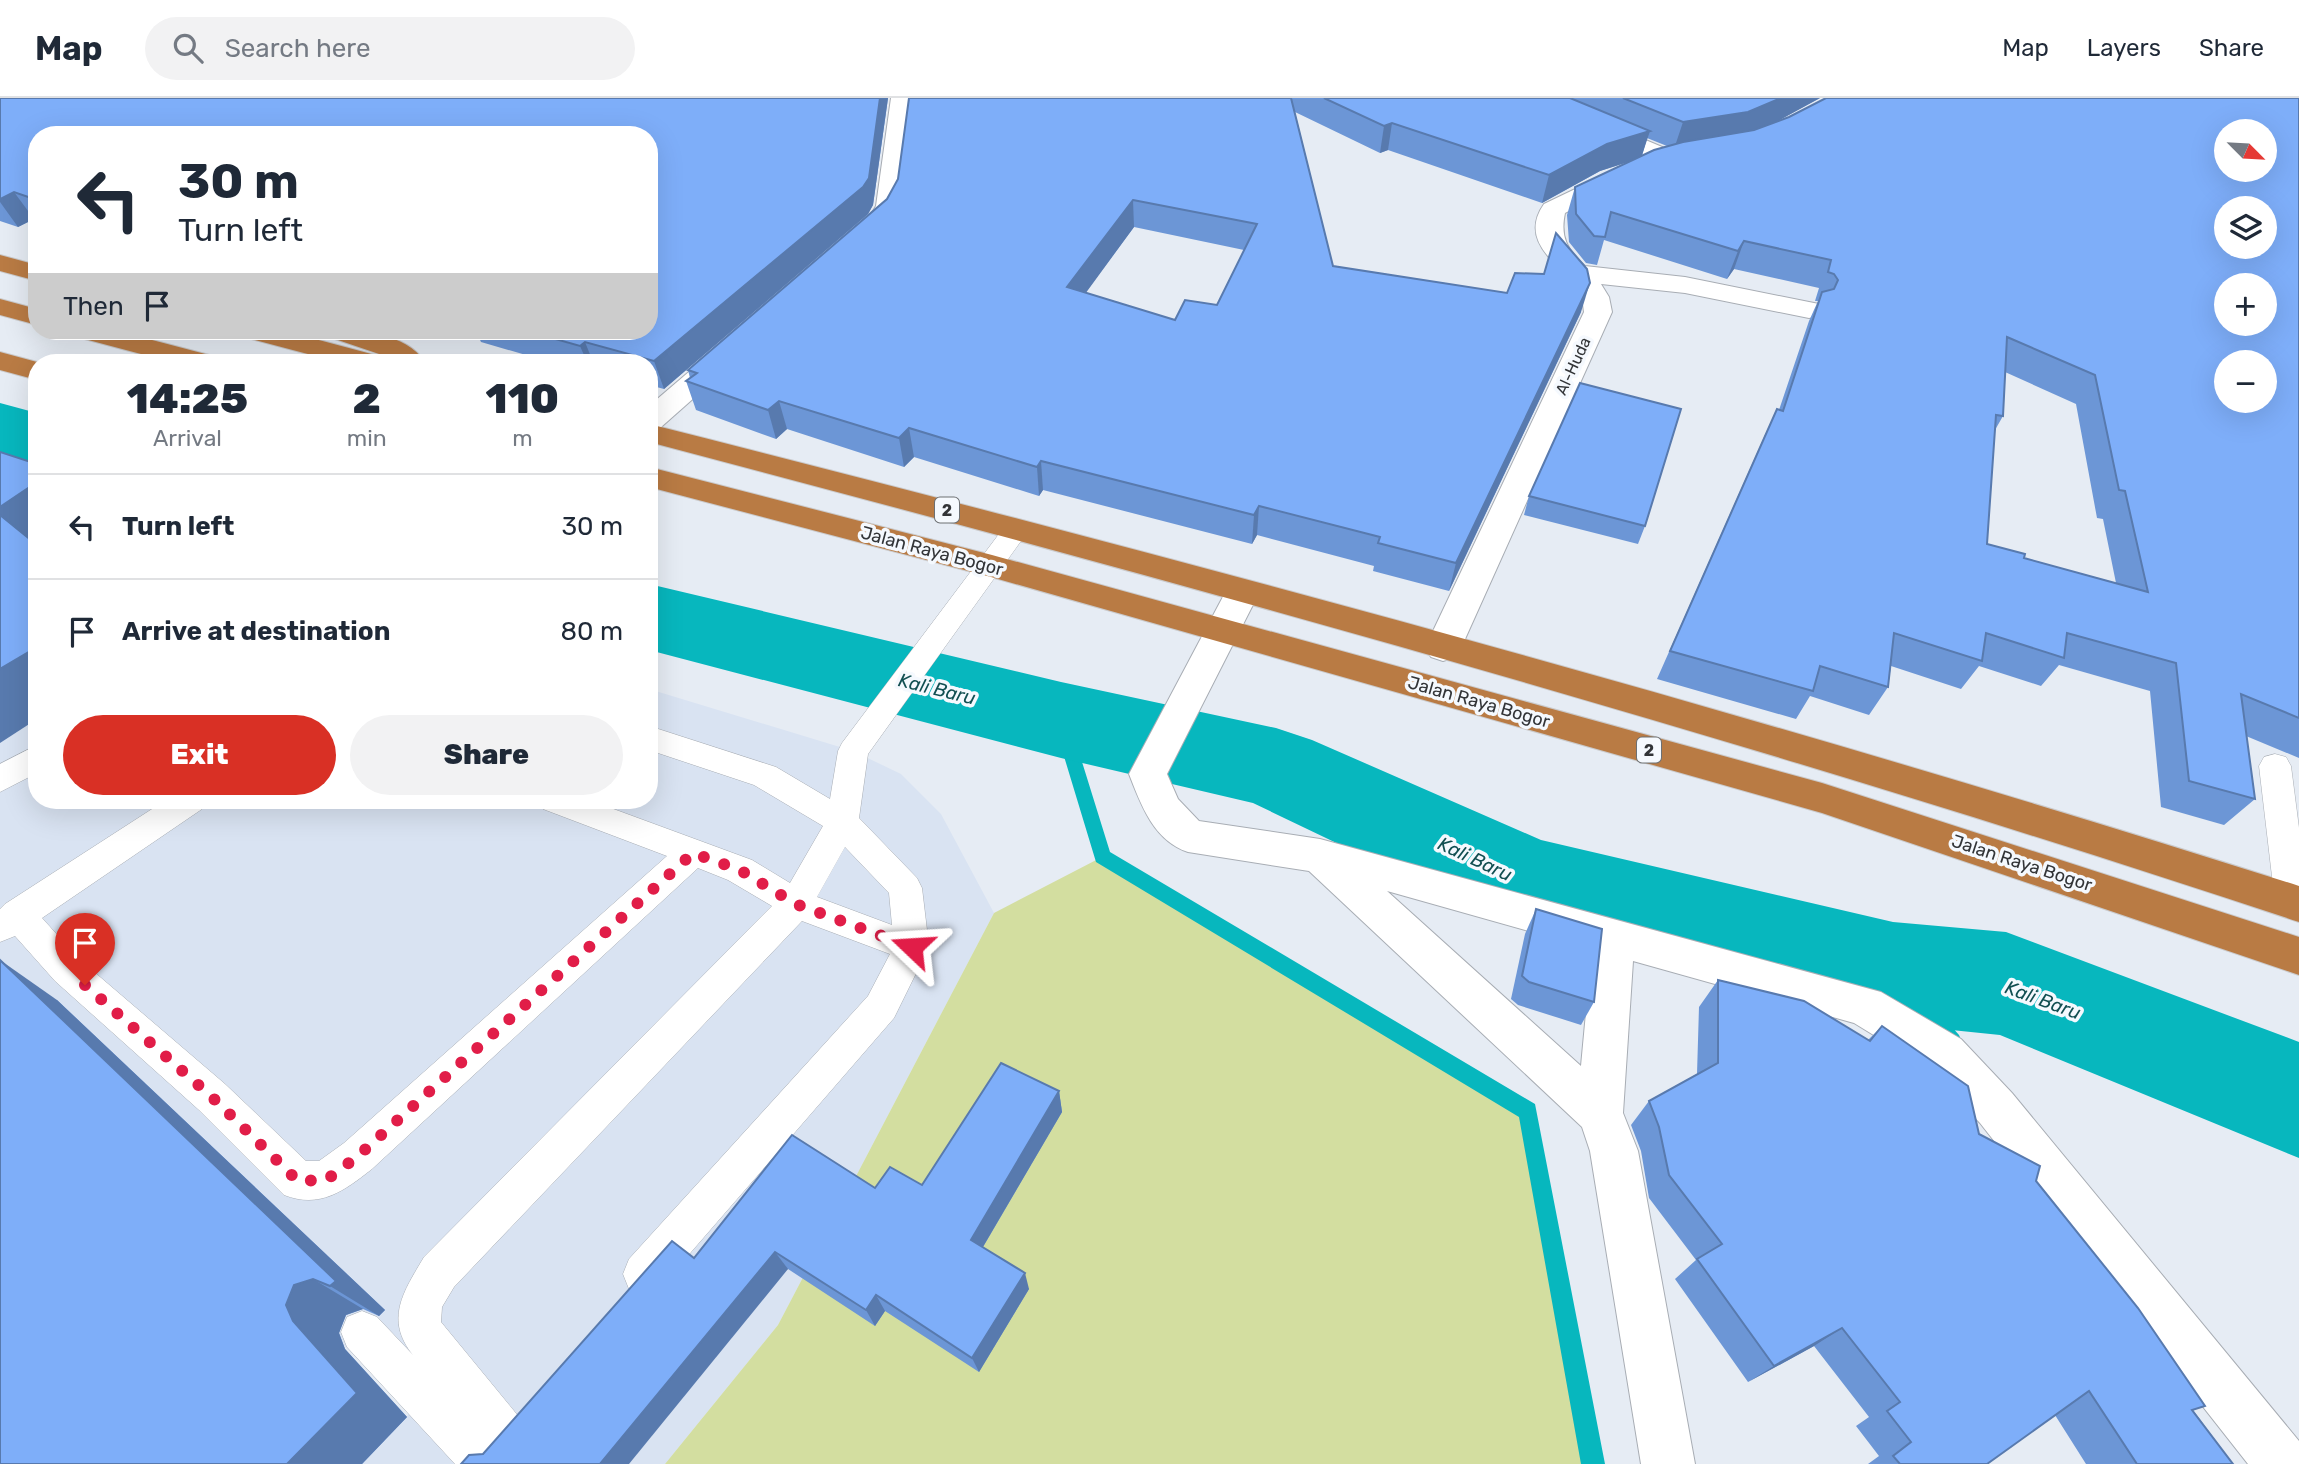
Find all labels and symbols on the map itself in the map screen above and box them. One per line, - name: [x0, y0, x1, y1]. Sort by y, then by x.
- north arrow: [2214, 119, 2277, 182]
- street label: Al-Huda: [1551, 334, 1595, 398]
- road number: 2: [935, 498, 959, 522]
- street label: Jalan Raya Bogor: [858, 521, 1006, 581]
- water label: Kali Baru: [896, 668, 978, 710]
- street label: Jalan Raya Bogor: [1405, 671, 1553, 733]
- road number: 2: [1637, 737, 1661, 762]
- street label: Jalan Raya Bogor: [1949, 830, 2095, 896]
- water label: Kali Baru: [1434, 832, 1516, 886]
- position arrow: [875, 910, 949, 984]
- pin: [55, 913, 115, 985]
- water label: Kali Baru: [2002, 976, 2084, 1024]

